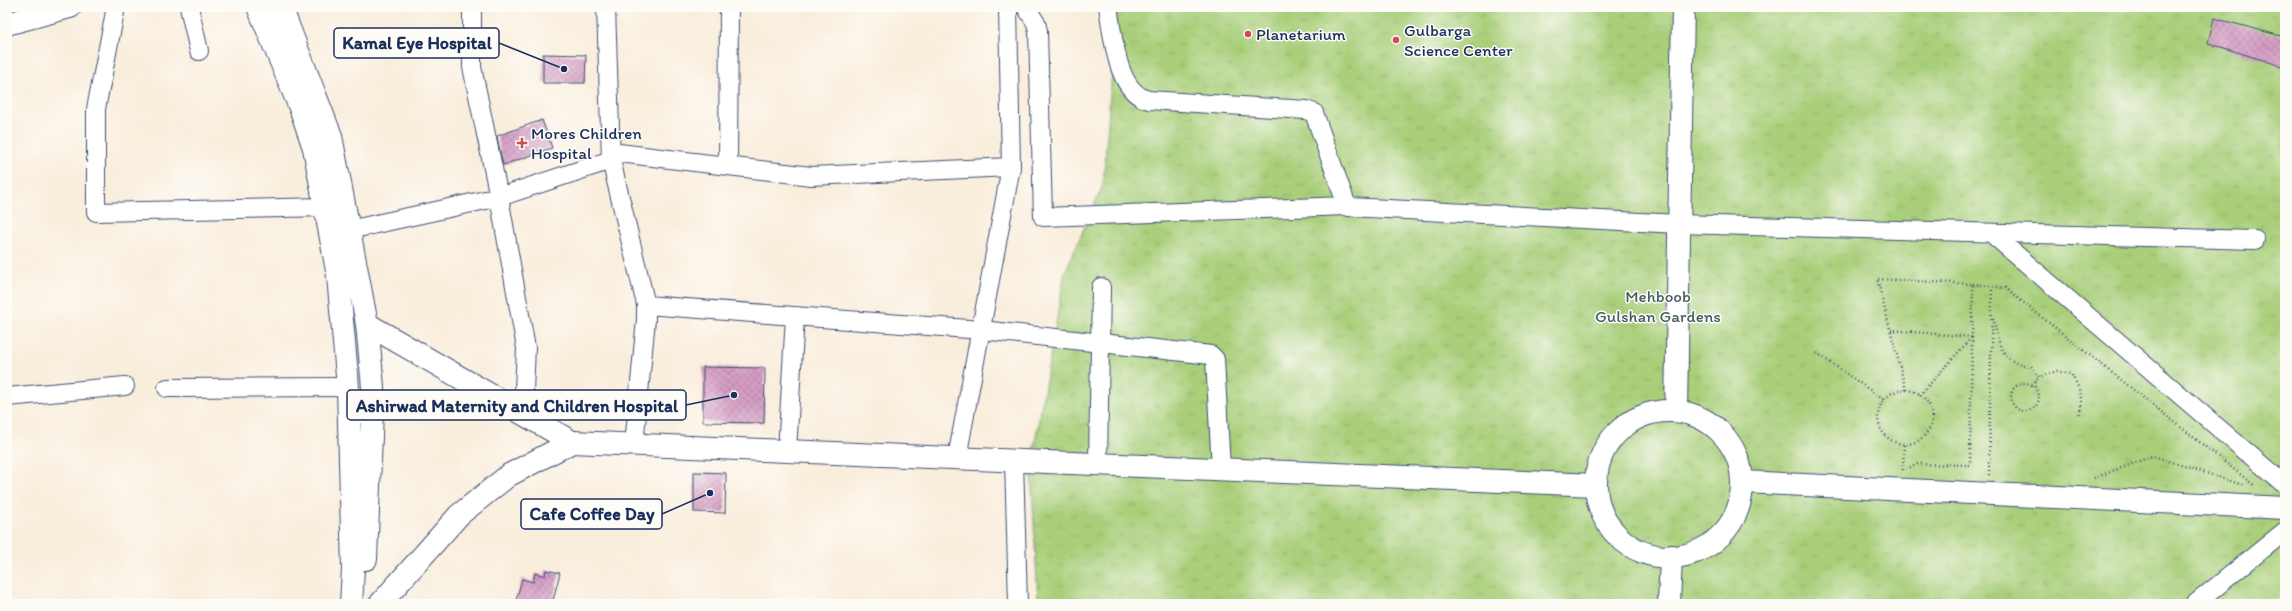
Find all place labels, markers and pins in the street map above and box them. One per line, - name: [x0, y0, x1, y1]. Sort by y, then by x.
- place label: Gulbarga Science Center: [1404, 20, 1513, 60]
- place label: Planetarium: [1256, 24, 1346, 44]
- callout: Kamal Eye Hospital: [334, 28, 499, 58]
- marker: Planetarium: [1243, 29, 1253, 39]
- marker: Gulbarga Science Center: [1391, 35, 1401, 45]
- place label: Mores Children Hospital: [531, 123, 642, 163]
- marker: Mores Children Hospital: [516, 137, 528, 149]
- callout: Ashirwad Maternity and Children Hospital: [347, 390, 686, 420]
- callout: Cafe Coffee Day: [521, 499, 662, 529]

